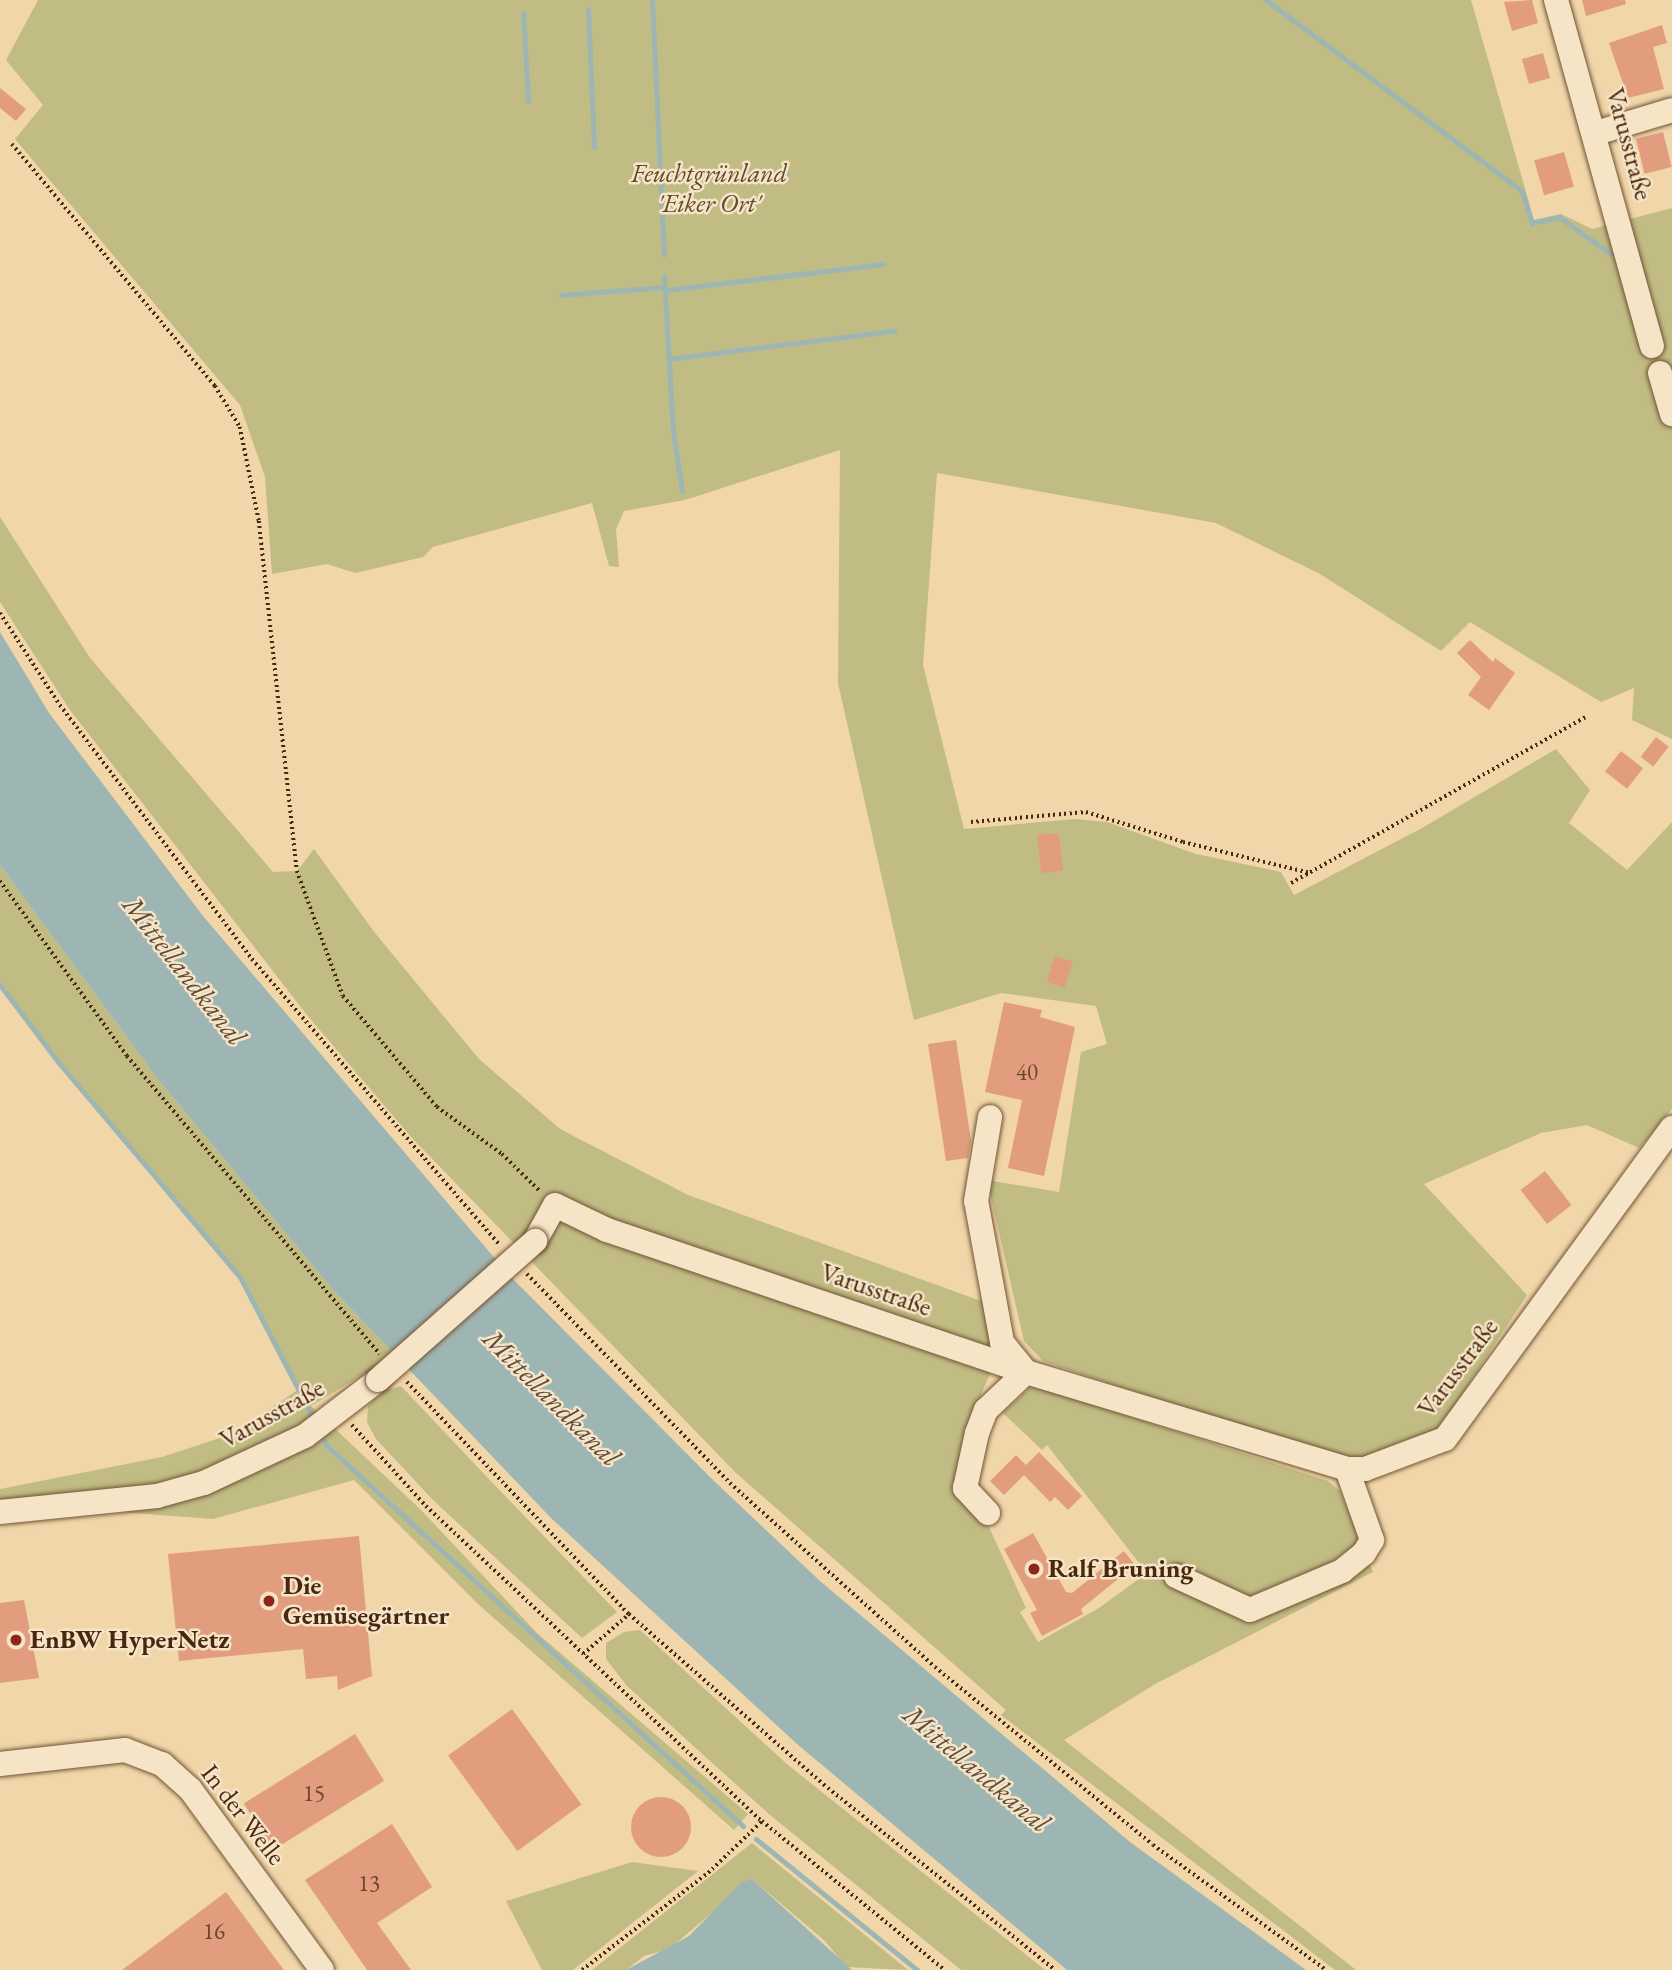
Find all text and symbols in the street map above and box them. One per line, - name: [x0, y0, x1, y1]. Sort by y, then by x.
- street label: Varusstraße: [1599, 84, 1659, 204]
- park label: Feuchtgrünland 'Eiker Ort': [631, 158, 787, 220]
- water label: Mittellandkanal: [116, 888, 254, 1052]
- house number: 40: [1016, 1058, 1038, 1086]
- street label: Varusstraße: [817, 1257, 935, 1323]
- street label: Varusstraße: [1411, 1313, 1505, 1423]
- water label: Mittellandkanal: [476, 1321, 628, 1473]
- street label: Varusstraße: [214, 1373, 330, 1455]
- place label: Ralf Bruning: [1048, 1553, 1194, 1585]
- marker: Ralf Bruning: [1026, 1561, 1042, 1577]
- place label: Die Gemüsegärtner: [283, 1570, 449, 1632]
- marker: Die Gemüsegärtner: [261, 1593, 277, 1609]
- place label: EnBW HyperNetz: [30, 1624, 230, 1656]
- marker: EnBW HyperNetz: [8, 1632, 24, 1648]
- water label: Mittellandkanal: [897, 1697, 1057, 1839]
- street label: In der Welle: [194, 1759, 292, 1871]
- house number: 15: [303, 1779, 325, 1807]
- house number: 13: [358, 1869, 380, 1897]
- house number: 16: [203, 1917, 225, 1945]

